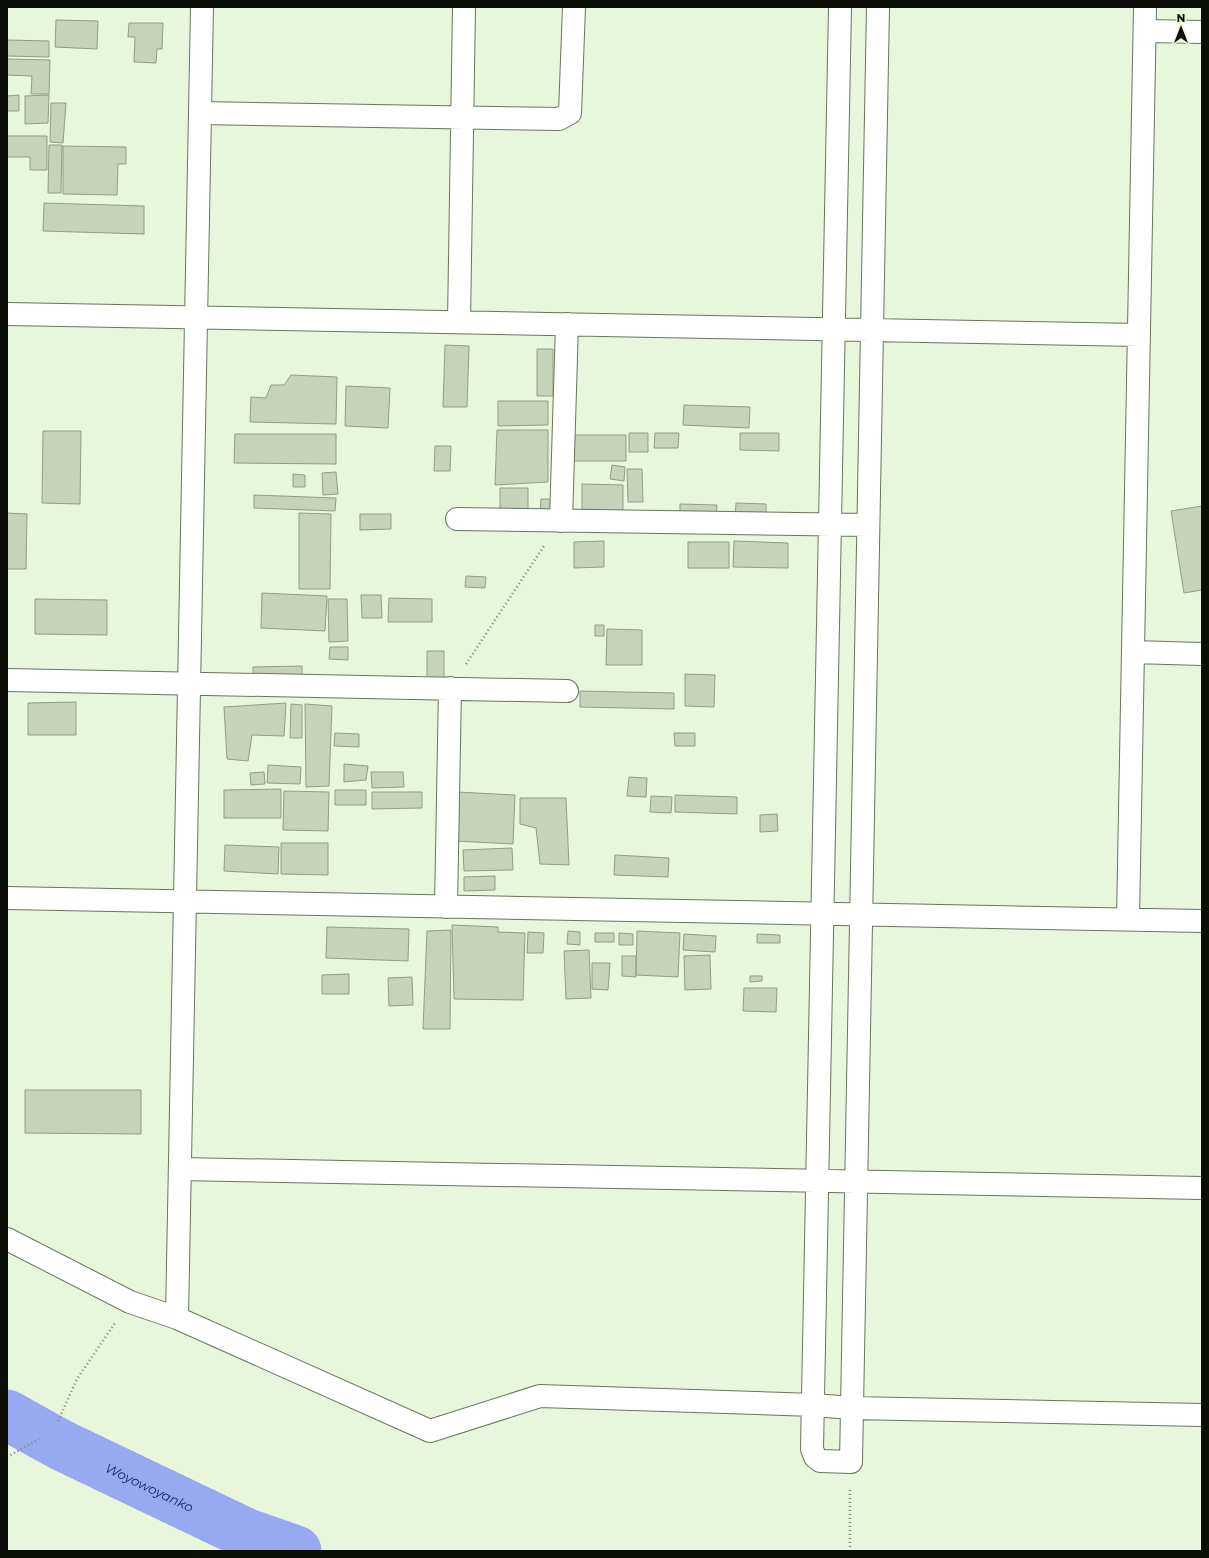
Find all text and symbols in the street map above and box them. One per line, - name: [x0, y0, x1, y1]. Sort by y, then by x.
- north arrow: [1161, 8, 1201, 48]
- text: N: [1177, 11, 1185, 25]
- water label: Woyowoyanko: [103, 1460, 196, 1515]

